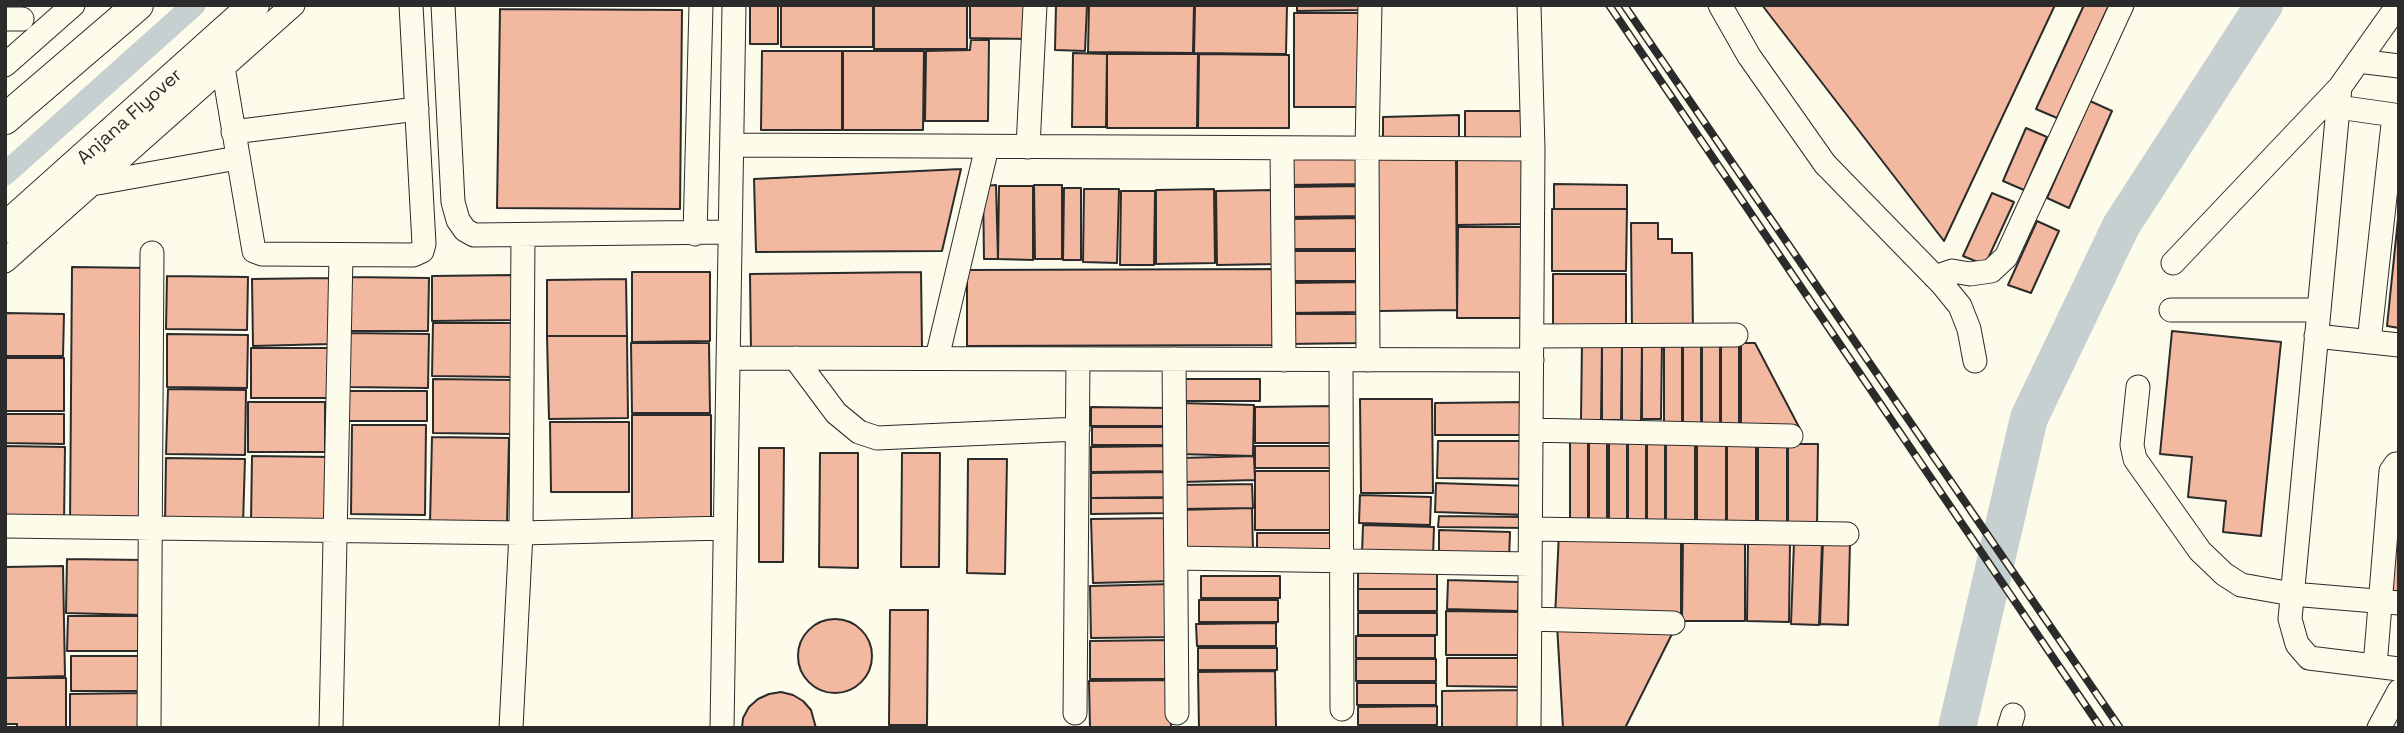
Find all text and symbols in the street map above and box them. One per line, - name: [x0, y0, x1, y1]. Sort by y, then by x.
- street label: Anjana Flyover: [73, 64, 187, 170]

